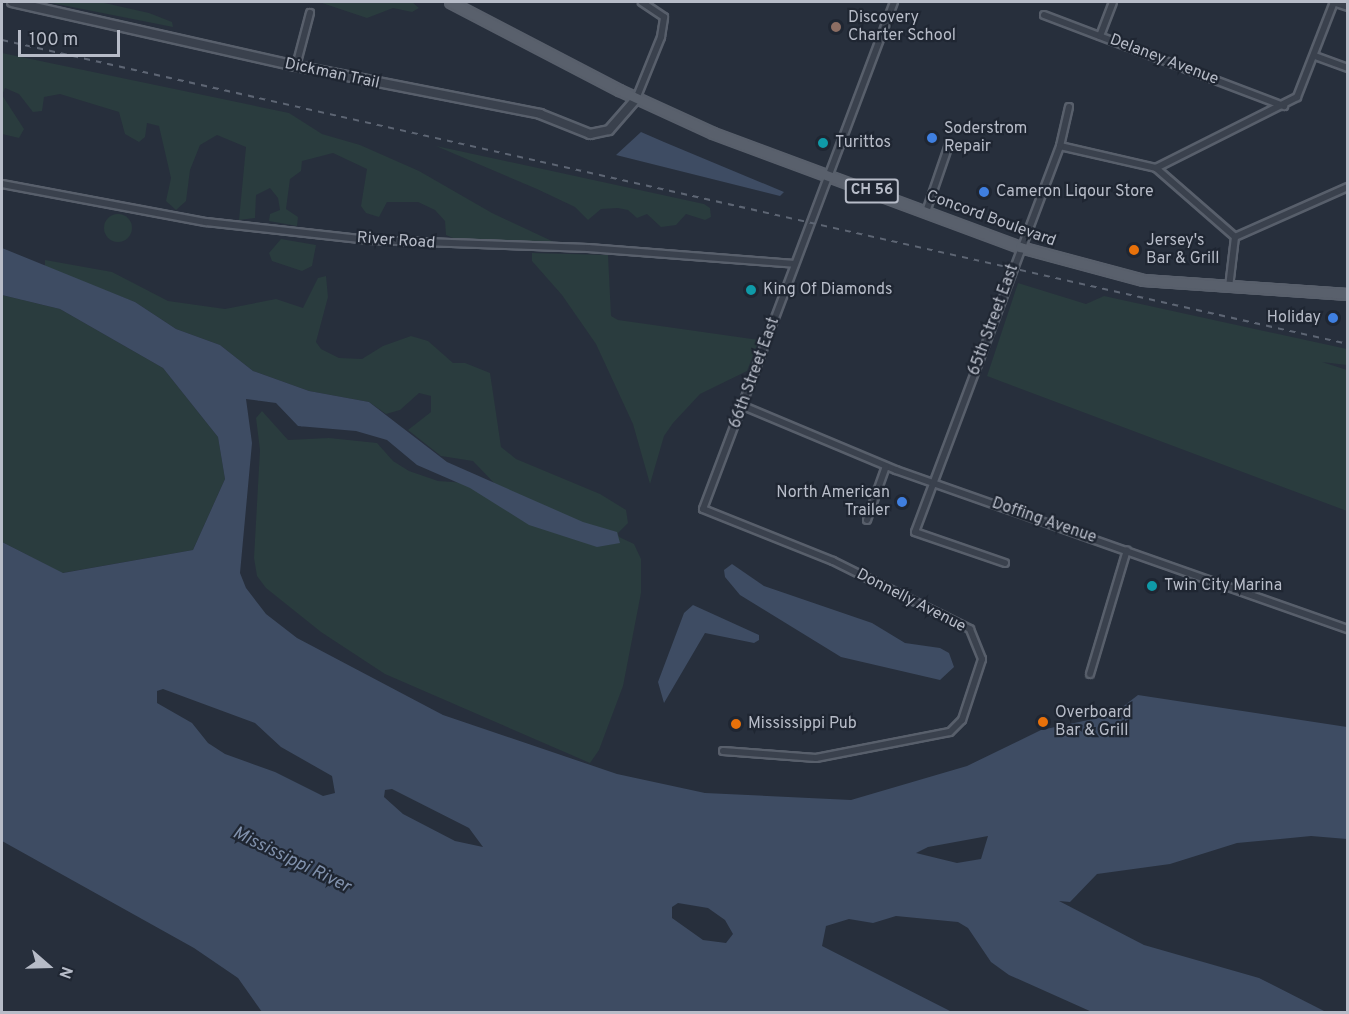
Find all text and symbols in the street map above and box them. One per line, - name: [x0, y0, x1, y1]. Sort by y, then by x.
- place label: Discovery Charter School: [848, 8, 956, 46]
- scale bar: [21, 18, 123, 56]
- marker: Discovery Charter School: [829, 20, 843, 34]
- text: 100 m: [29, 29, 78, 52]
- street label: Delaney Avenue: [1107, 30, 1221, 90]
- street label: Dickman Trail: [283, 55, 381, 93]
- place label: Soderstrom Repair: [944, 119, 1027, 157]
- marker: Soderstrom Repair: [925, 131, 939, 145]
- place label: Turittos: [835, 133, 891, 153]
- marker: Turittos: [816, 136, 830, 150]
- road number: CH 56: [844, 179, 900, 203]
- place label: Cameron Liqour Store: [996, 182, 1154, 202]
- marker: Cameron Liqour Store: [977, 185, 991, 199]
- street label: Concord Boulevard: [924, 187, 1058, 251]
- street label: River Road: [356, 229, 436, 253]
- place label: Jersey's Bar & Grill: [1146, 231, 1219, 269]
- marker: Jersey's Bar & Grill: [1127, 243, 1141, 257]
- street label: 65th Street East: [965, 262, 1023, 378]
- place label: King Of Diamonds: [763, 280, 892, 300]
- marker: King Of Diamonds: [744, 283, 758, 297]
- place label: Holiday: [1267, 308, 1321, 328]
- marker: Holiday: [1326, 311, 1340, 325]
- street label: 66th Street East: [726, 315, 784, 431]
- place label: North American Trailer: [776, 483, 890, 521]
- street label: Doffing Avenue: [989, 494, 1099, 548]
- marker: North American Trailer: [895, 495, 909, 509]
- street label: Donnelly Avenue: [853, 565, 969, 637]
- place label: Twin City Marina: [1164, 576, 1282, 596]
- marker: Twin City Marina: [1145, 579, 1159, 593]
- place label: Overboard Bar & Grill: [1055, 703, 1131, 741]
- place label: Mississippi Pub: [748, 714, 857, 734]
- marker: Overboard Bar & Grill: [1036, 715, 1050, 729]
- marker: Mississippi Pub: [729, 717, 743, 731]
- water label: Mississippi River: [229, 823, 353, 899]
- north arrow: [18, 936, 78, 996]
- text: N: [54, 963, 76, 981]

